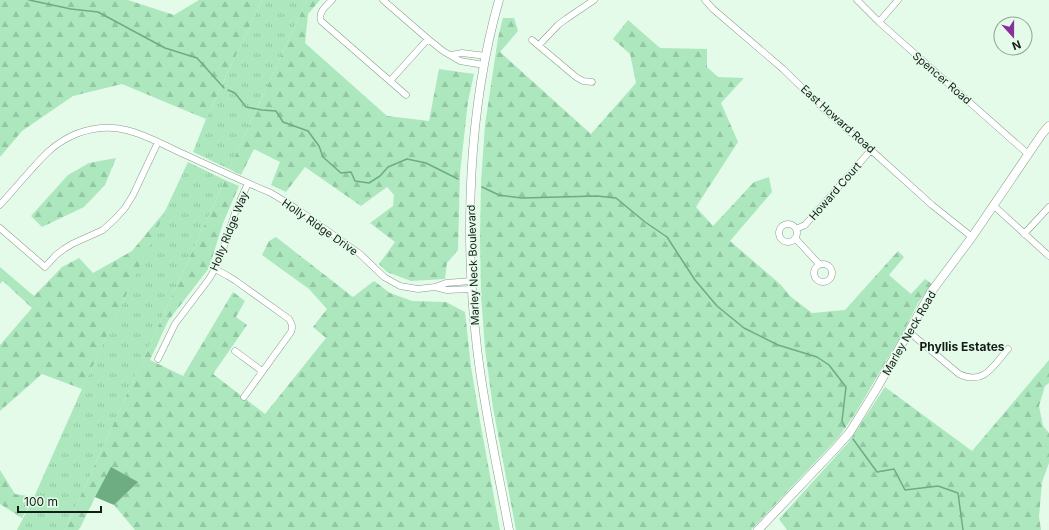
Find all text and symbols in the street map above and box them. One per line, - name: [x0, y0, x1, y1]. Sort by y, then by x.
- north arrow: [993, 16, 1033, 56]
- text: N: [1010, 37, 1023, 53]
- street label: Spencer Road: [910, 49, 974, 107]
- street label: East Howard Road: [798, 82, 878, 156]
- street label: Howard Court: [806, 159, 864, 223]
- street label: Holly Ridge Way: [207, 189, 251, 273]
- street label: Holly Ridge Drive: [279, 196, 361, 258]
- street label: Marley Neck Boulevard: [464, 204, 482, 326]
- street label: Marley Neck Road: [879, 288, 939, 378]
- district label: Phyllis Estates: [919, 339, 1005, 354]
- scale bar: [18, 488, 101, 514]
- text: 100 m: [24, 494, 58, 509]

